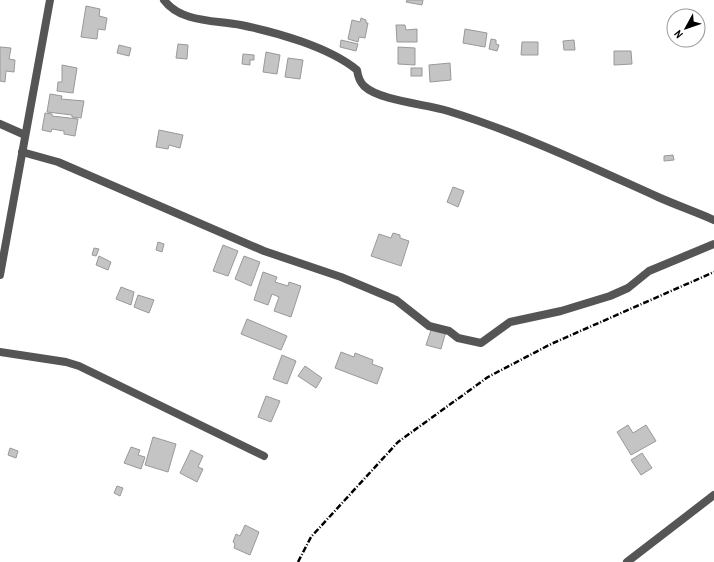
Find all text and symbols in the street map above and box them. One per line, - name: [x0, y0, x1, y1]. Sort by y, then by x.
- north arrow: [666, 8, 706, 48]
- text: N: [671, 27, 686, 41]

